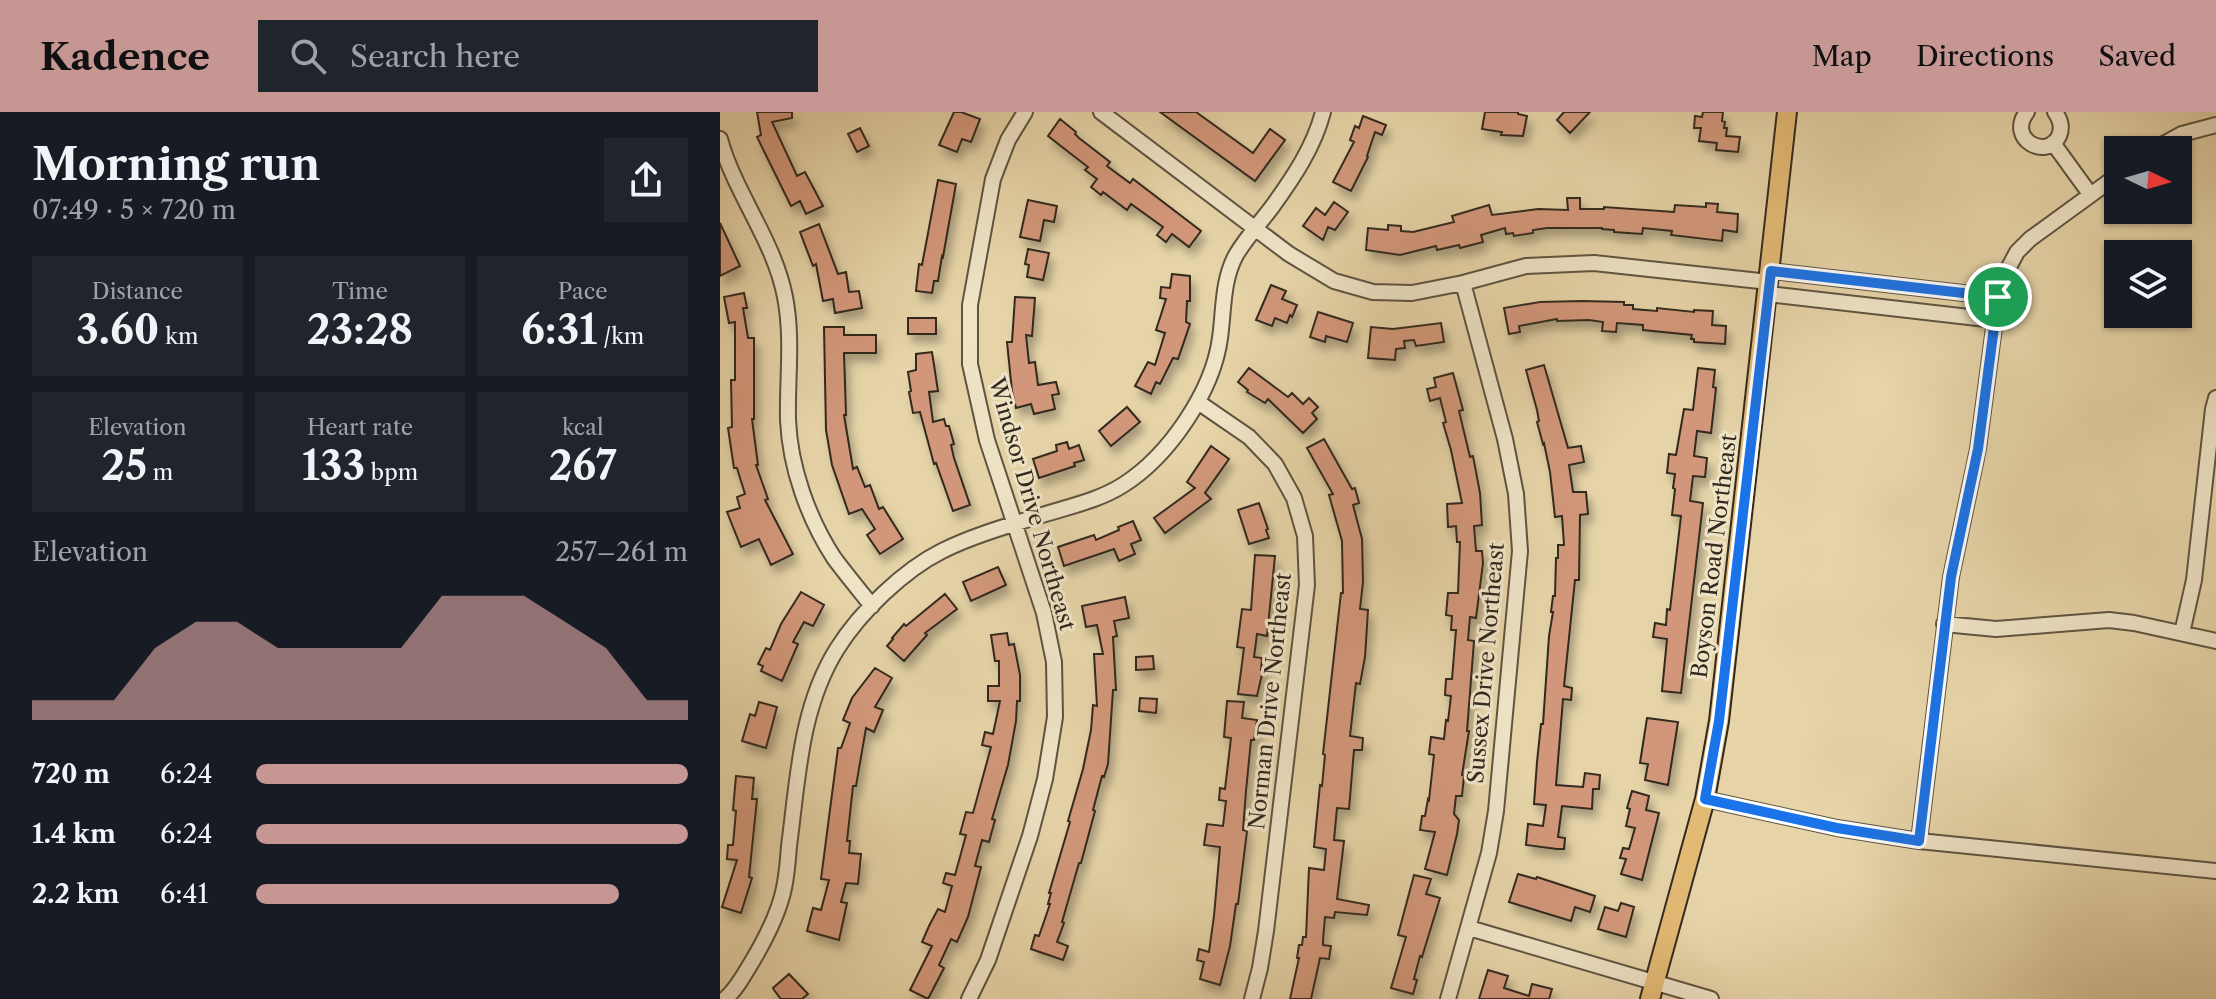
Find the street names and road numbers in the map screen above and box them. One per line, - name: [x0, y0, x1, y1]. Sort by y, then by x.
- street label: Windsor Drive Northeast: [983, 373, 1081, 634]
- street label: Boyson Road Northeast: [1686, 432, 1742, 680]
- street label: Sussex Drive Northeast: [1462, 541, 1510, 785]
- street label: Norman Drive Northeast: [1243, 571, 1297, 831]

